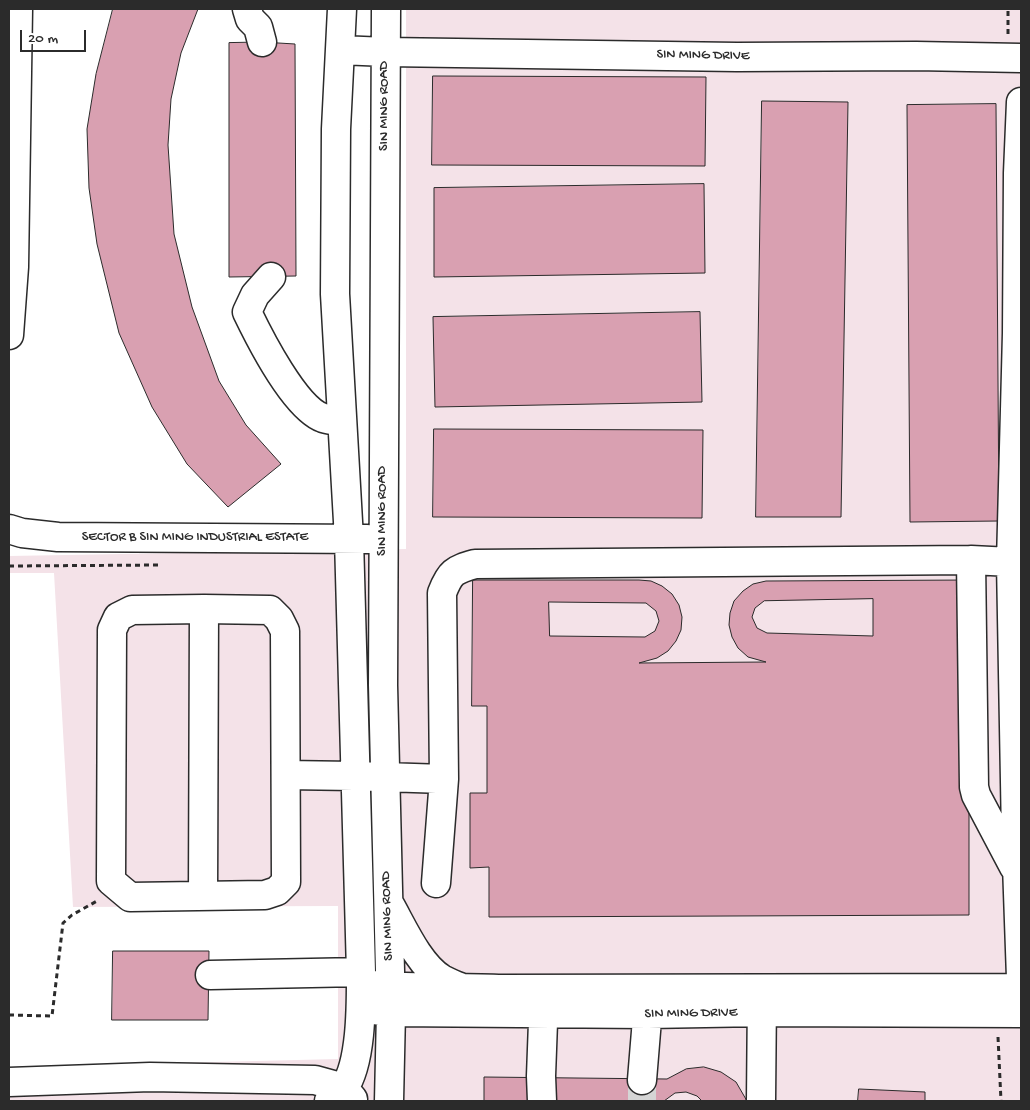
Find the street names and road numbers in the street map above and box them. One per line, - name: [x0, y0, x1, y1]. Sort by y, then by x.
- street label: SIN MING DRIVE: [656, 47, 750, 65]
- street label: SIN MING ROAD: [377, 61, 393, 151]
- street label: SIN MING ROAD: [375, 466, 391, 556]
- street label: SECTOR B SIN MING INDUSTRIAL ESTATE: [82, 530, 308, 546]
- street label: SIN MING ROAD: [378, 871, 398, 961]
- street label: SIN MING DRIVE: [644, 1005, 738, 1023]

